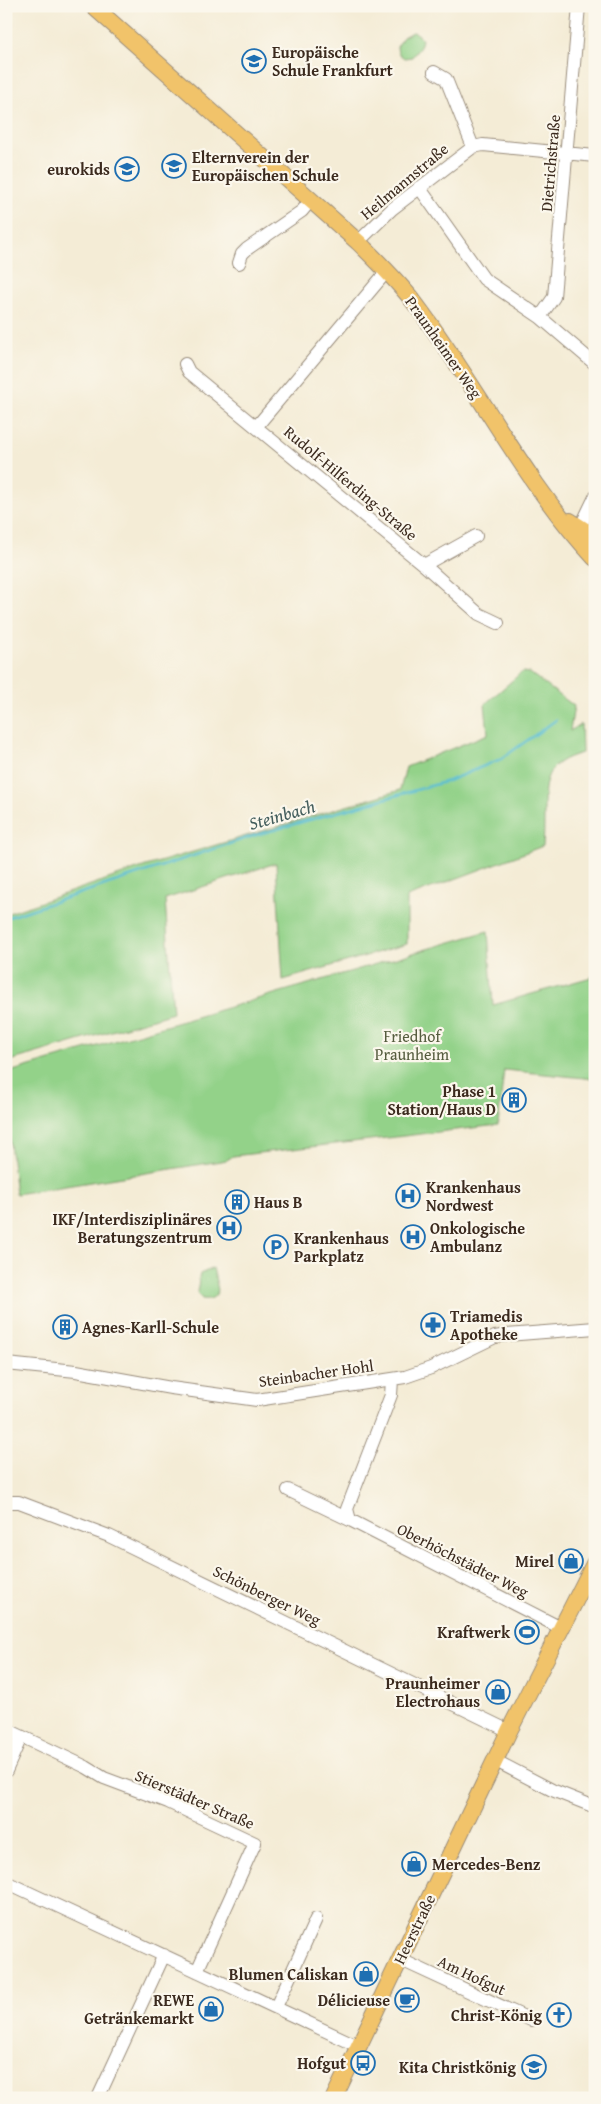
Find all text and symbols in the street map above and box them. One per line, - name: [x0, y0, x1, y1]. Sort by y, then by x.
- place label: Europäische Schule Frankfurt: [272, 40, 393, 82]
- school or university icon: Europäische Schule Frankfurt: [241, 48, 267, 74]
- street label: Dietrichstraße: [534, 114, 566, 212]
- street label: Heilmannstraße: [355, 137, 453, 225]
- place label: Elternverein der Europäischen Schule: [192, 145, 339, 187]
- school or university icon: Elternverein der Europäischen Schule: [161, 153, 187, 179]
- school or university icon: eurokids: [114, 156, 140, 182]
- place label: eurokids: [47, 157, 110, 181]
- street label: Praunheimer Weg: [400, 291, 488, 403]
- street label: Rudolf-Hilferding-Straße: [279, 420, 423, 546]
- water label: Steinbach: [246, 792, 318, 837]
- park label: Friedhof Praunheim: [375, 1024, 449, 1066]
- place label: Phase 1 Station/Haus D: [387, 1079, 496, 1121]
- building icon: Phase 1 Station/Haus D: [501, 1087, 527, 1113]
- place label: Krankenhaus Nordwest: [426, 1175, 521, 1217]
- hospital icon: Krankenhaus Nordwest: [395, 1183, 421, 1209]
- building icon: Haus B: [224, 1189, 250, 1215]
- place label: Haus B: [254, 1190, 303, 1214]
- place label: IKF/Interdisziplinäres Beratungszentrum: [52, 1207, 212, 1249]
- hospital icon: IKF/Interdisziplinäres Beratungszentrum: [216, 1215, 242, 1241]
- place label: Onkologische Ambulanz: [430, 1216, 525, 1258]
- hospital icon: Onkologische Ambulanz: [400, 1224, 426, 1250]
- place label: Krankenhaus Parkplatz: [294, 1226, 389, 1268]
- parking icon: Krankenhaus Parkplatz: [263, 1234, 289, 1260]
- place label: Triamedis Apotheke: [450, 1304, 523, 1346]
- pharmacy icon: Triamedis Apotheke: [420, 1312, 446, 1338]
- building icon: Agnes-Karll-Schule: [52, 1314, 78, 1340]
- place label: Agnes-Karll-Schule: [82, 1315, 219, 1339]
- street label: Steinbacher Hohl: [257, 1353, 376, 1393]
- street label: Oberhöchstädter Weg: [393, 1516, 533, 1604]
- shop icon: Mirel: [558, 1548, 584, 1574]
- place label: Mirel: [515, 1549, 554, 1573]
- street label: Schönberger Weg: [209, 1559, 325, 1631]
- sports icon: Kraftwerk: [514, 1619, 540, 1645]
- place label: Kraftwerk: [437, 1620, 511, 1644]
- place label: Praunheimer Electrohaus: [385, 1671, 481, 1713]
- shop icon: Praunheimer Electrohaus: [485, 1679, 511, 1705]
- street label: Stierstädter Straße: [131, 1763, 259, 1835]
- shop icon: Mercedes-Benz: [401, 1851, 427, 1877]
- place label: Mercedes-Benz: [432, 1852, 541, 1876]
- street label: Heerstraße: [387, 1890, 441, 1968]
- street label: Am Hofgut: [434, 1949, 510, 2001]
- shop icon: Blumen Caliskan: [353, 1961, 379, 1987]
- place label: Blumen Caliskan: [229, 1962, 349, 1986]
- cafe icon: Délicieuse: [394, 1987, 420, 2013]
- place label: REWE Getränkemarkt: [84, 1988, 194, 2030]
- place label: Délicieuse: [318, 1988, 390, 2012]
- shop icon: REWE Getränkemarkt: [198, 1996, 224, 2022]
- church icon: Christ-König: [546, 2002, 572, 2028]
- place label: Christ-König: [451, 2003, 543, 2027]
- bus stop icon: Hofgut: [350, 2050, 376, 2076]
- place label: Hofgut: [297, 2051, 346, 2075]
- school or university icon: Kita Christkönig: [521, 2054, 547, 2080]
- place label: Kita Christkönig: [399, 2055, 517, 2079]

